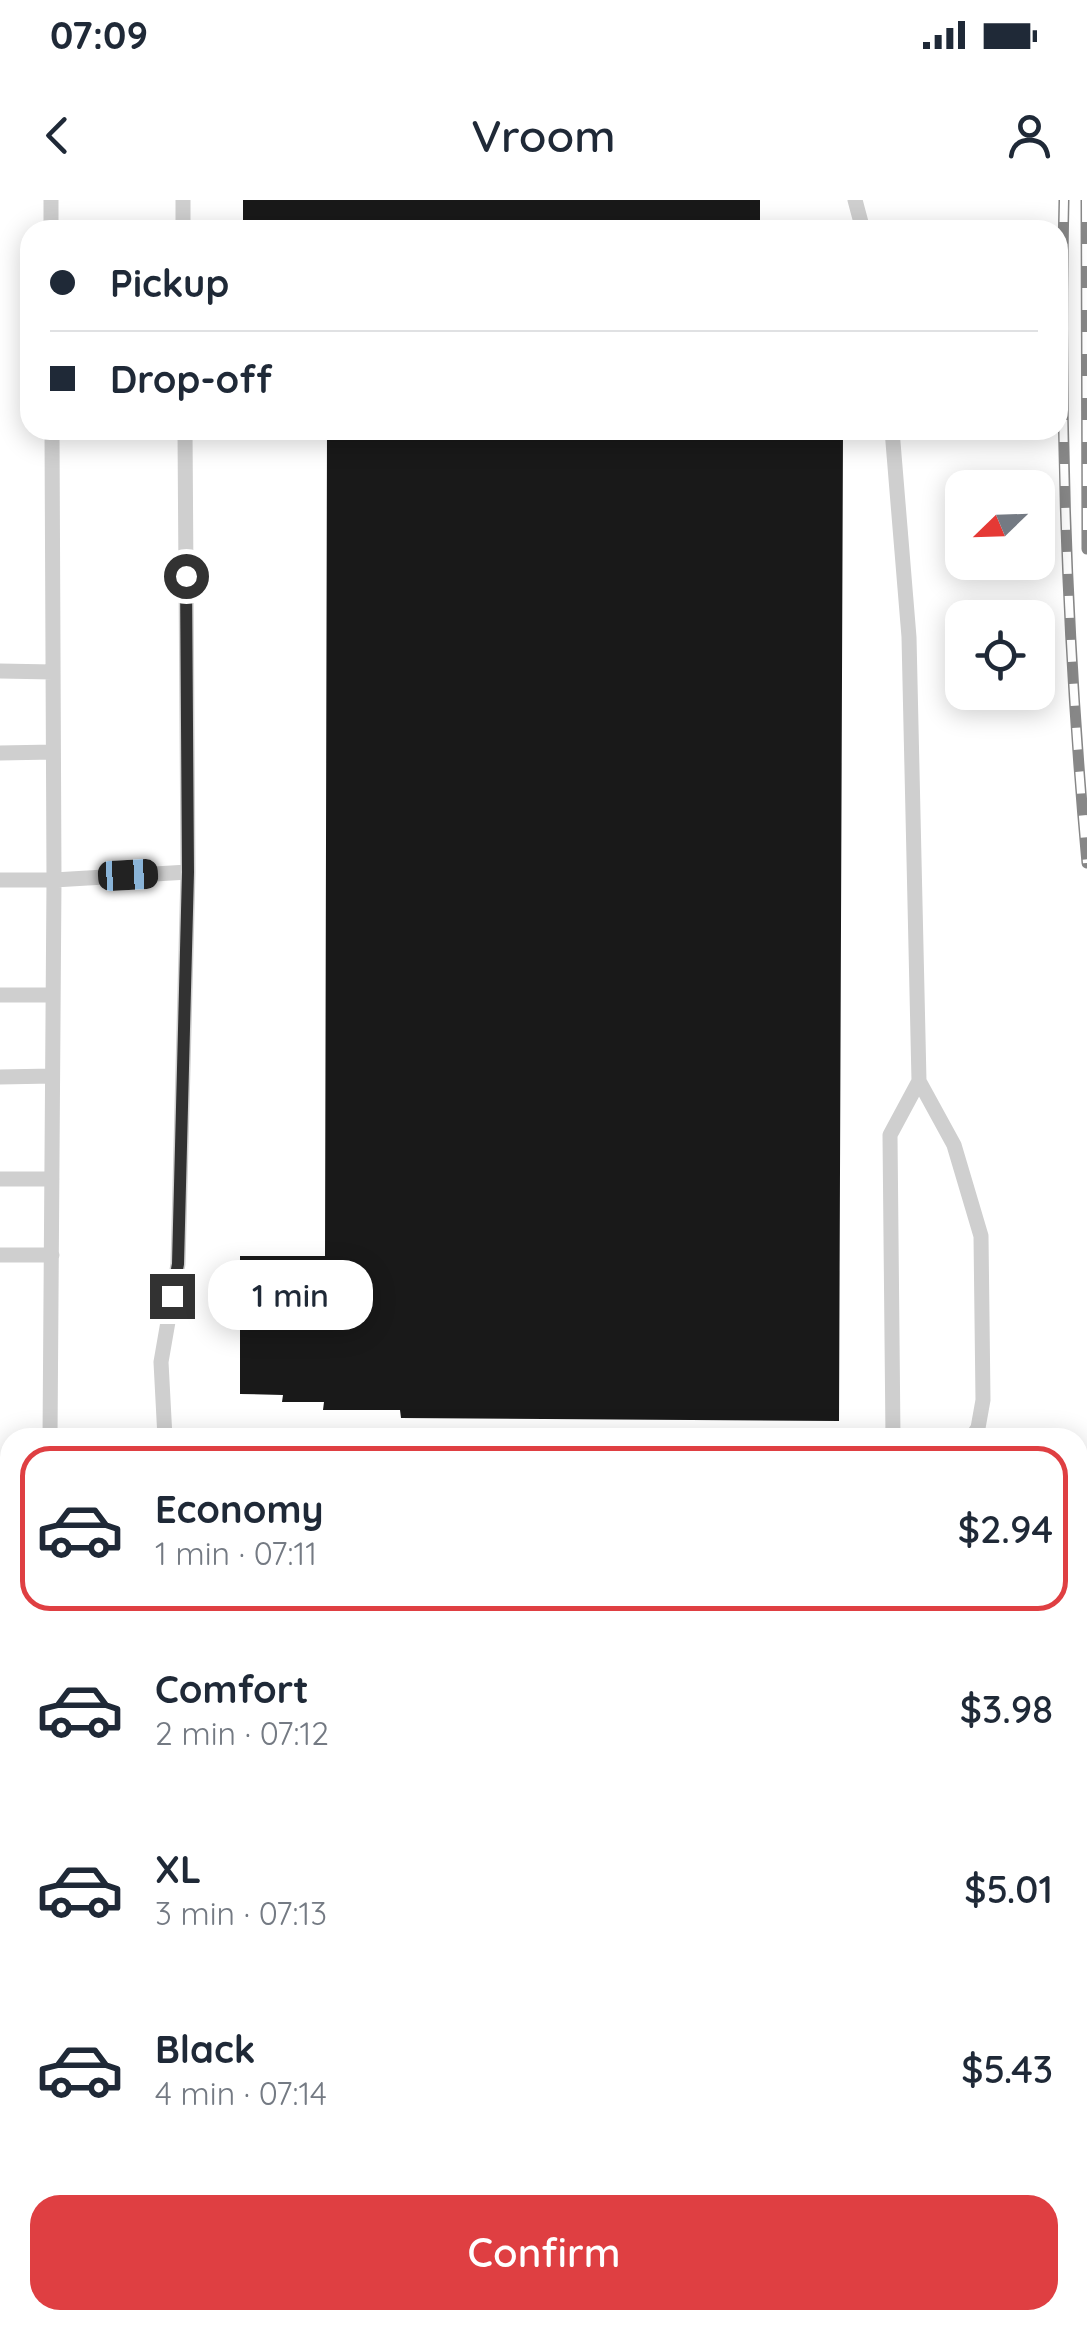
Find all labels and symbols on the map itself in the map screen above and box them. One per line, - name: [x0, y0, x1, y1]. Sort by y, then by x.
- north arrow: [945, 470, 1055, 580]
- route start: [164, 554, 209, 599]
- car: [97, 858, 159, 892]
- callout: 1 min: [207, 1261, 372, 1331]
- route end: [150, 1274, 195, 1319]

